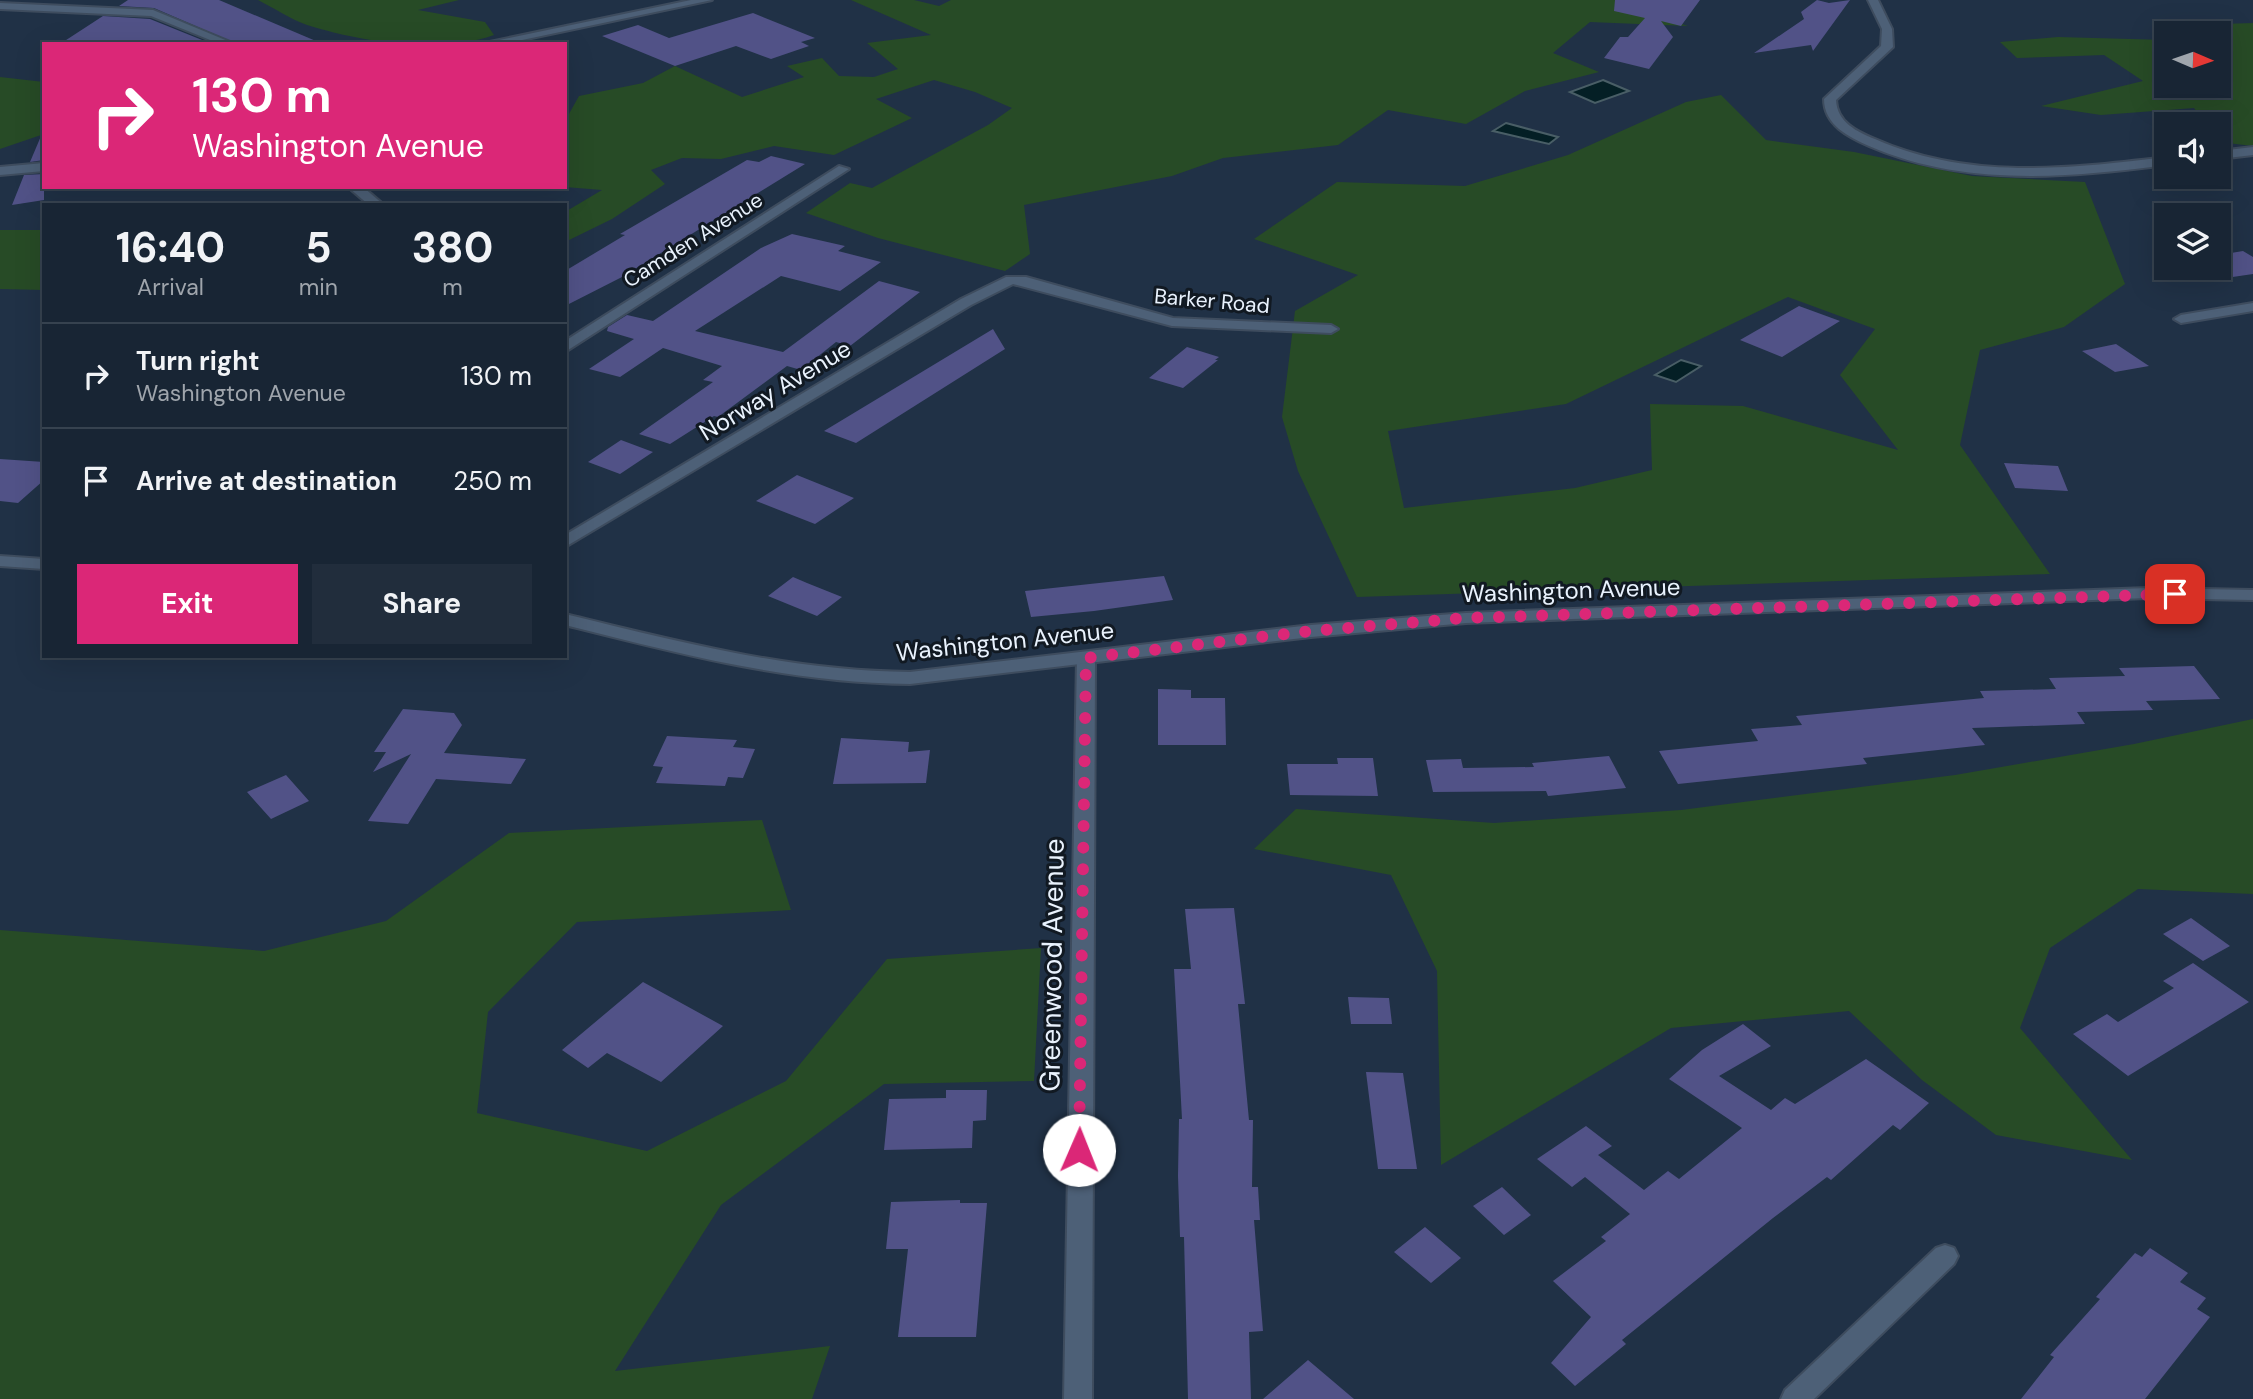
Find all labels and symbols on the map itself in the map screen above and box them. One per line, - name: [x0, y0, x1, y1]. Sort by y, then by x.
- north arrow: [2154, 21, 2231, 98]
- street label: Camden Avenue: [618, 186, 768, 294]
- street label: Barker Road: [1153, 282, 1271, 320]
- street label: Norway Avenue: [693, 333, 857, 447]
- pin: [2145, 564, 2205, 624]
- street label: Washington Avenue: [1461, 571, 1681, 609]
- street label: Washington Avenue: [895, 614, 1115, 668]
- street label: Greenwood Avenue: [1031, 838, 1073, 1092]
- position arrow: [1042, 1113, 1116, 1187]

